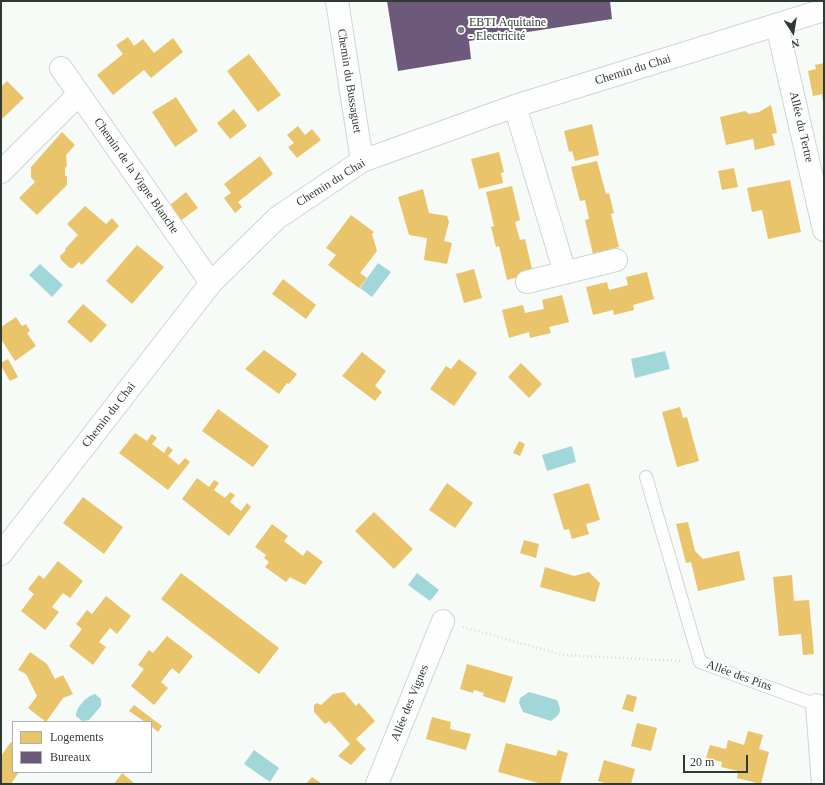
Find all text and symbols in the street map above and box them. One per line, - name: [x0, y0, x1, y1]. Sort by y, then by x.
- north arrow: [773, 12, 813, 52]
- place label: EBTI Aquitaine - Electricité: [469, 16, 546, 44]
- marker: EBTI Aquitaine - Electricité: [456, 25, 466, 35]
- street label: Chemin du Bussaguet: [334, 28, 364, 134]
- text: N: [790, 37, 801, 50]
- street label: Chemin du Chai: [593, 52, 673, 88]
- street label: Allée du Tertre: [786, 90, 816, 164]
- street label: Chemin de la Vigne Blanche: [91, 115, 181, 237]
- street label: Chemin du Chai: [294, 156, 368, 210]
- street label: Chemin du Chai: [79, 380, 139, 450]
- street label: Allée des Pins: [704, 657, 774, 695]
- street label: Allée des Vignes: [388, 663, 432, 743]
- legend: [12, 721, 152, 773]
- text: Logements: [50, 730, 103, 744]
- scale bar: [685, 747, 750, 773]
- text: Bureaux: [50, 750, 91, 764]
- text: 20 m: [690, 755, 714, 769]

